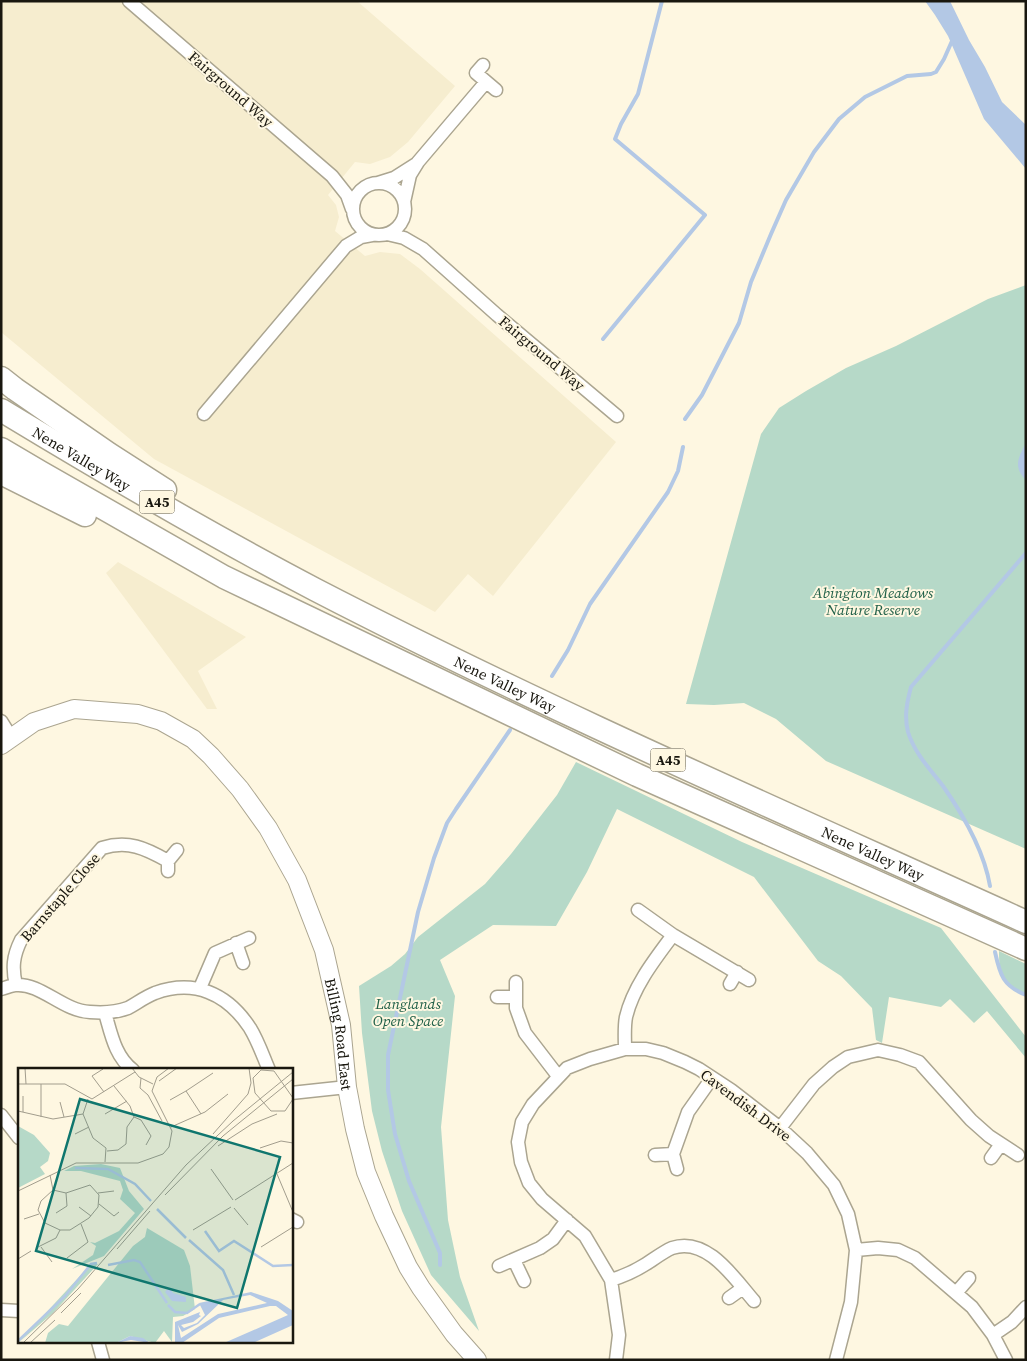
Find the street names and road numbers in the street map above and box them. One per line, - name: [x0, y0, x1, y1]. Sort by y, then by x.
- street label: Fairground Way: [184, 46, 278, 132]
- street label: Fairground Way: [495, 311, 590, 395]
- street label: Nene Valley Way: [29, 421, 135, 496]
- road number: A45: [140, 491, 174, 514]
- street label: Nene Valley Way: [451, 650, 560, 717]
- road number: A45: [650, 748, 686, 772]
- street label: Nene Valley Way: [818, 821, 928, 885]
- street label: Barnstaple Close: [15, 848, 105, 946]
- street label: Billing Road East: [320, 976, 358, 1092]
- street label: Cavendish Drive: [696, 1064, 796, 1146]

